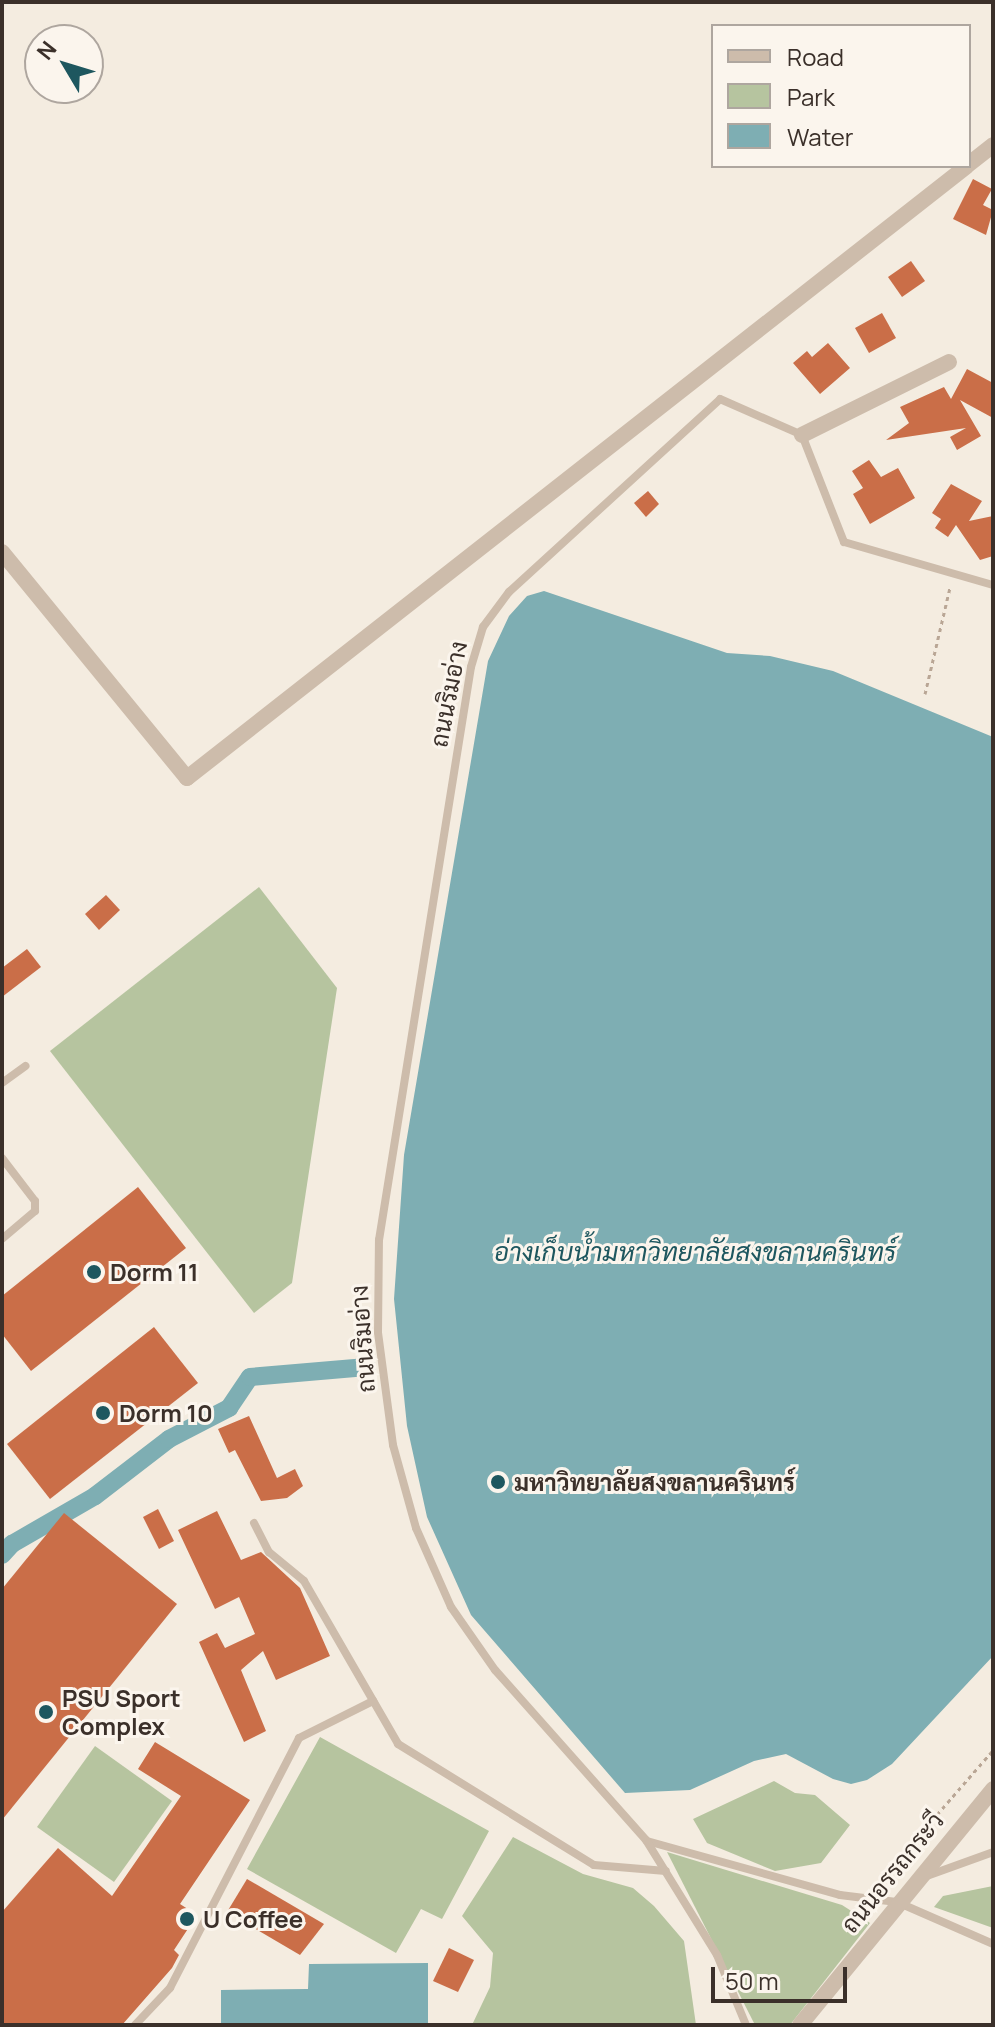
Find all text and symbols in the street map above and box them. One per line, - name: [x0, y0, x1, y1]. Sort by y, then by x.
- north arrow: [24, 24, 104, 104]
- legend: [711, 24, 971, 168]
- text: N: [30, 35, 63, 66]
- text: Road: [787, 40, 844, 73]
- text: Park: [787, 80, 835, 113]
- text: Water: [787, 120, 854, 153]
- street label: ถนนริมอ่าง: [424, 638, 472, 750]
- water label: อ่างเก็บน้ำมหาวิทยาลัยสงขลานครินทร์: [494, 1236, 896, 1268]
- place label: Dorm 11: [110, 1258, 199, 1286]
- marker: Dorm 11: [85, 1263, 103, 1281]
- street label: ถนนริมอ่าง: [344, 1284, 380, 1394]
- place label: Dorm 10: [119, 1399, 213, 1427]
- marker: Dorm 10: [94, 1404, 112, 1422]
- place label: มหาวิทยาลัยสงขลานครินทร์: [514, 1468, 795, 1496]
- marker: มหาวิทยาลัยสงขลานครินทร์: [489, 1473, 507, 1491]
- place label: PSU Sport Complex: [62, 1684, 181, 1740]
- marker: PSU Sport Complex: [37, 1703, 55, 1721]
- street label: ถนนอรรถกระวี: [835, 1806, 949, 1938]
- place label: U Coffee: [203, 1905, 303, 1933]
- marker: U Coffee: [178, 1910, 196, 1928]
- scale bar: [715, 1951, 851, 2001]
- text: 50 m: [725, 1964, 779, 1997]

